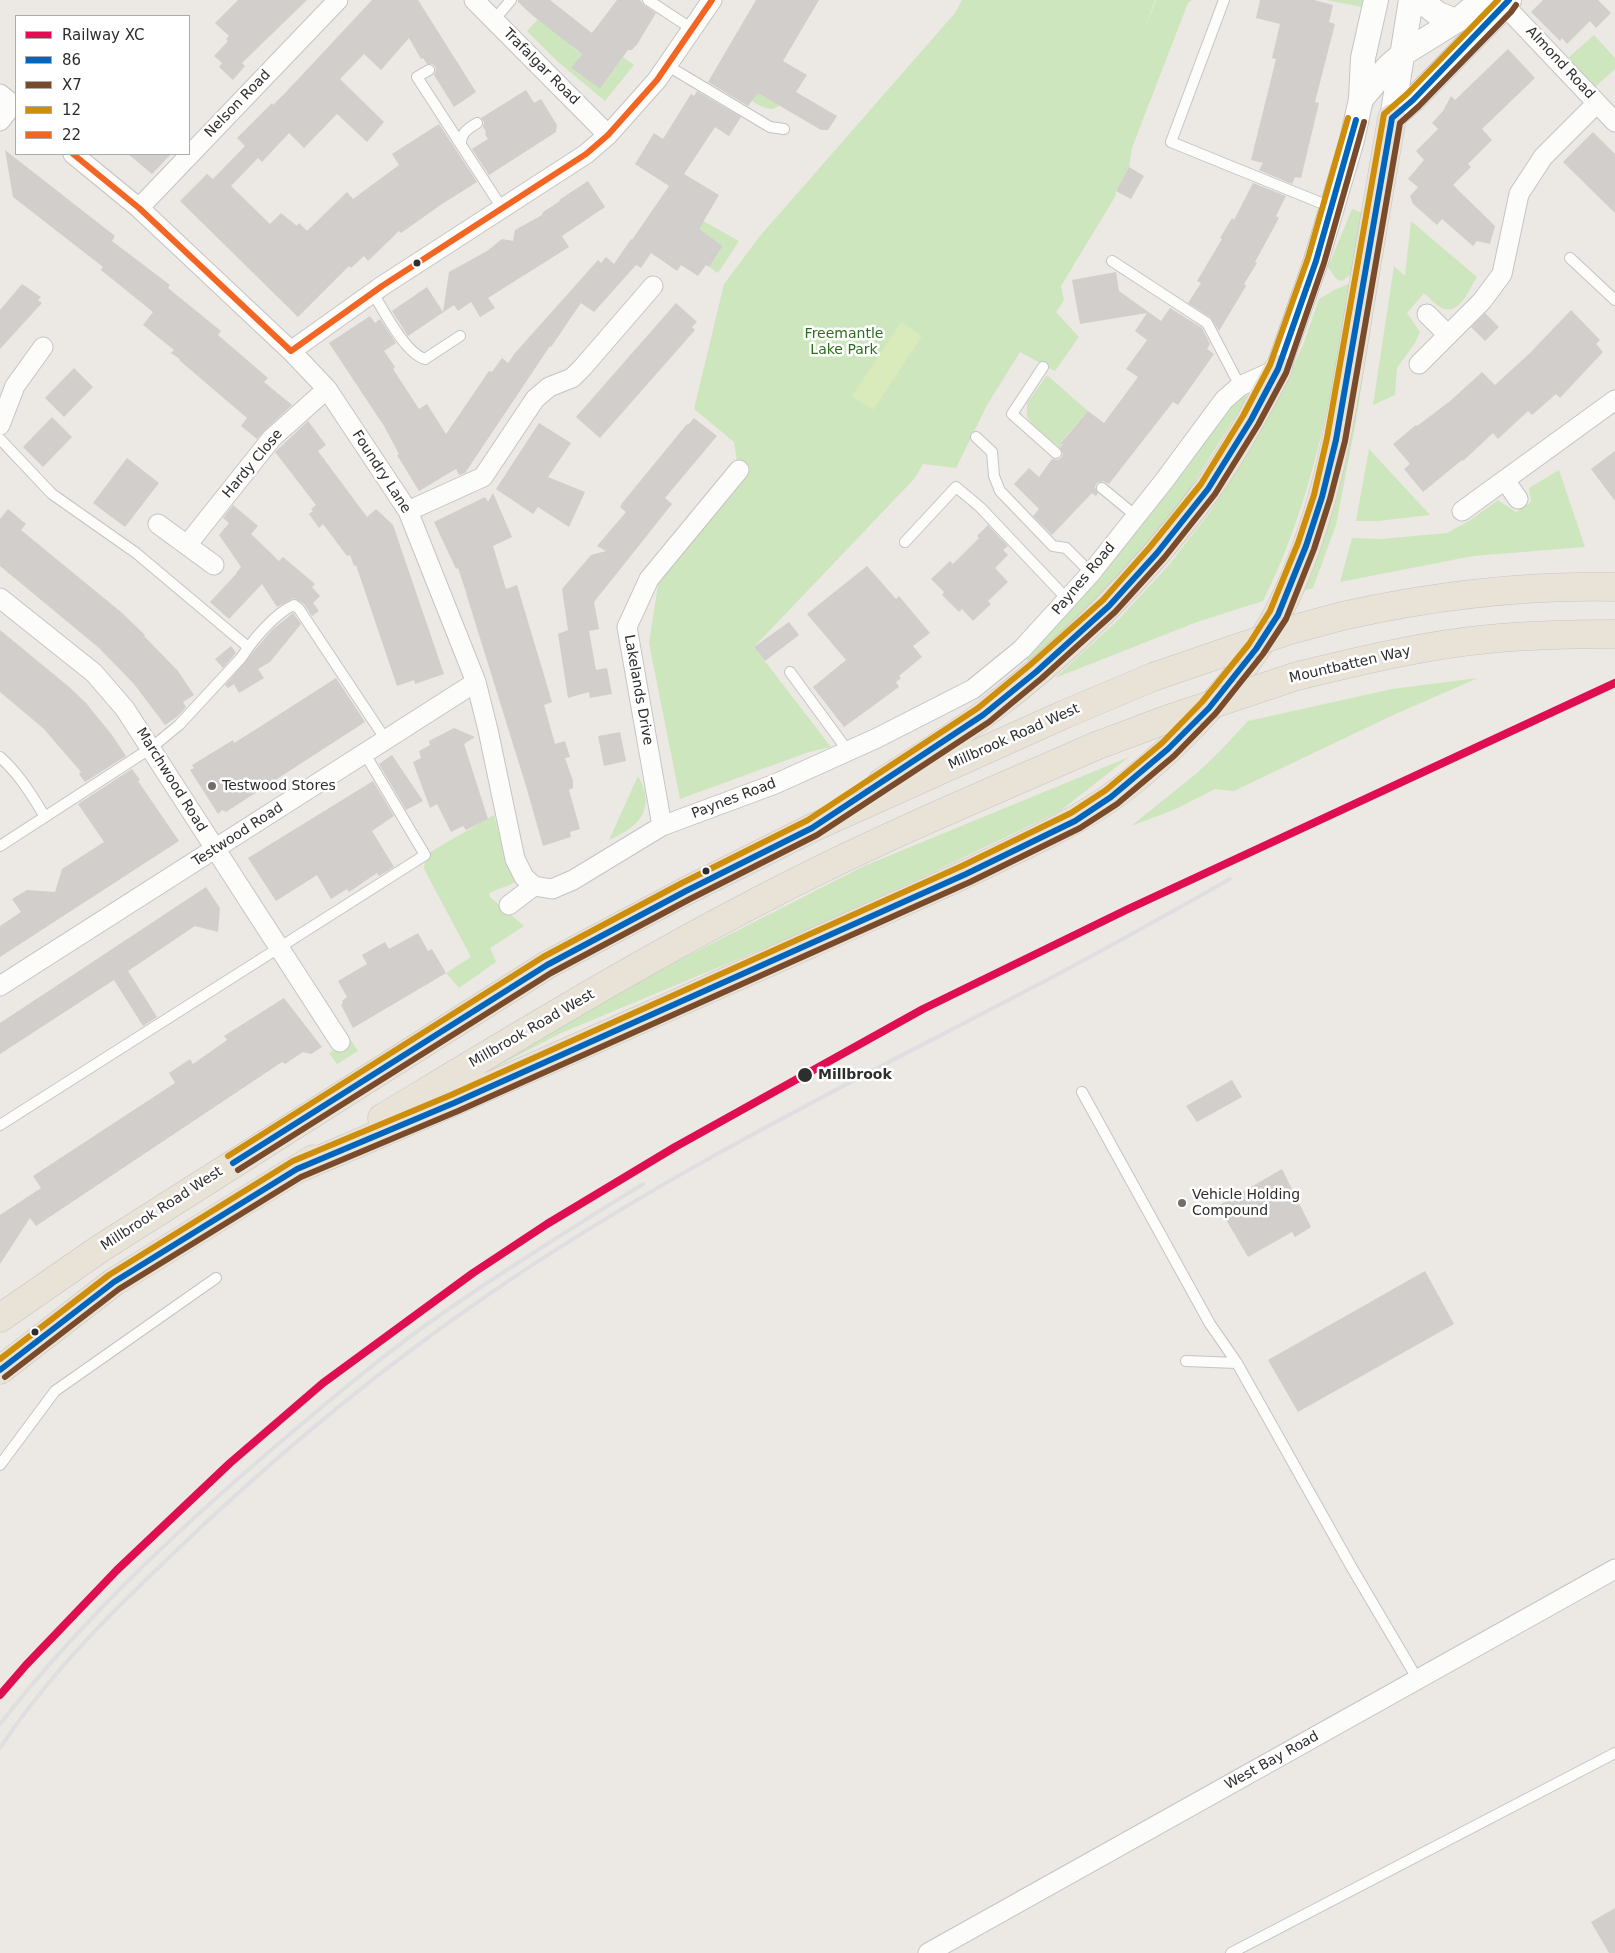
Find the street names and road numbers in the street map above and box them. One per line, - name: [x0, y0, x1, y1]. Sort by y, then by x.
- street label: Almond Road: [1522, 23, 1598, 103]
- street label: Trafalgar Road: [499, 25, 583, 109]
- street label: Nelson Road: [202, 67, 274, 141]
- street label: Hardy Close: [219, 426, 287, 502]
- street label: Foundry Lane: [348, 428, 414, 516]
- street label: Paynes Road: [1049, 539, 1119, 619]
- street label: Lakelands Drive: [620, 633, 656, 747]
- street label: Mountbatten Way: [1288, 643, 1412, 687]
- street label: Millbrook Road West: [946, 700, 1082, 774]
- street label: Marchwood Road: [132, 725, 210, 835]
- street label: Paynes Road: [689, 775, 779, 823]
- street label: Testwood Road: [190, 799, 286, 871]
- street label: Millbrook Road West: [466, 986, 598, 1072]
- street label: Millbrook Road West: [98, 1163, 226, 1255]
- street label: West Bay Road: [1222, 1728, 1322, 1794]

